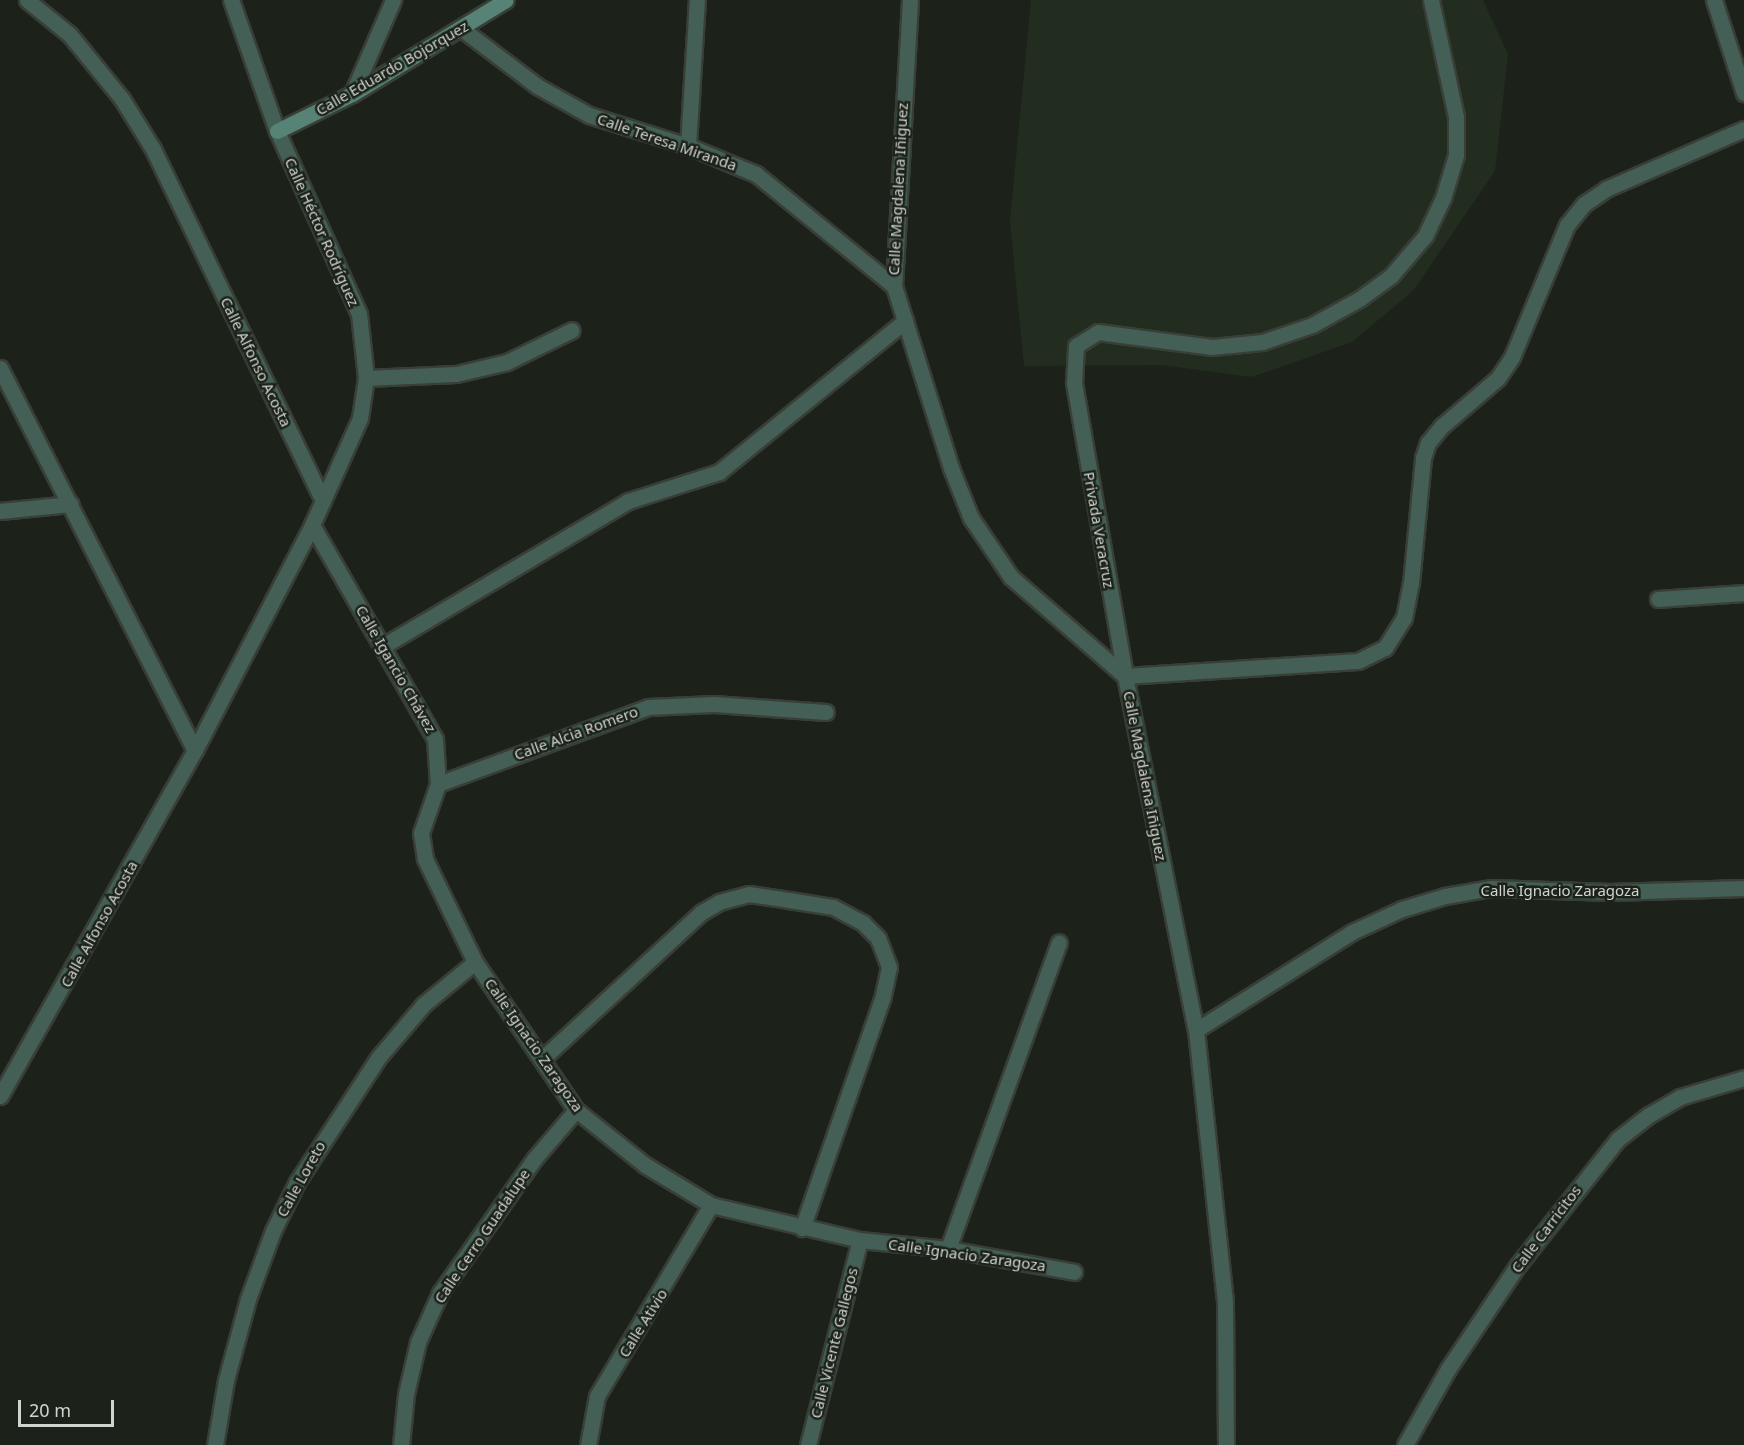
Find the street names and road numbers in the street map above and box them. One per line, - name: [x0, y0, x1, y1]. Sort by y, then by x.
- street label: Calle Eduardo Bojorquez: [313, 17, 471, 119]
- street label: Calle Magdalena Iñiguez: [884, 102, 912, 276]
- street label: Calle Teresa Miranda: [595, 110, 739, 174]
- street label: Calle Héctor Rodríguez: [281, 155, 363, 309]
- street label: Calle Alfonso Acosta: [217, 294, 295, 430]
- street label: Privada Veracruz: [1080, 470, 1118, 590]
- street label: Calle Igancio Chávez: [352, 602, 440, 736]
- street label: Calle Magdalena Iñiguez: [1120, 689, 1170, 863]
- street label: Calle Alcia Romero: [512, 702, 640, 764]
- street label: Calle Alfonso Acosta: [57, 858, 141, 990]
- street label: Calle Ignacio Zaragoza: [1481, 882, 1639, 900]
- street label: Calle Ignacio Zaragoza: [481, 975, 587, 1115]
- street label: Calle Loreto: [273, 1138, 329, 1220]
- street label: Calle Cerro Guadalupe: [430, 1165, 534, 1307]
- street label: Calle Carricitos: [1507, 1182, 1585, 1276]
- street label: Calle Ignacio Zaragoza: [887, 1235, 1047, 1275]
- street label: Calle Vicente Gallegos: [807, 1266, 861, 1420]
- street label: Calle Ativio: [615, 1285, 671, 1361]

